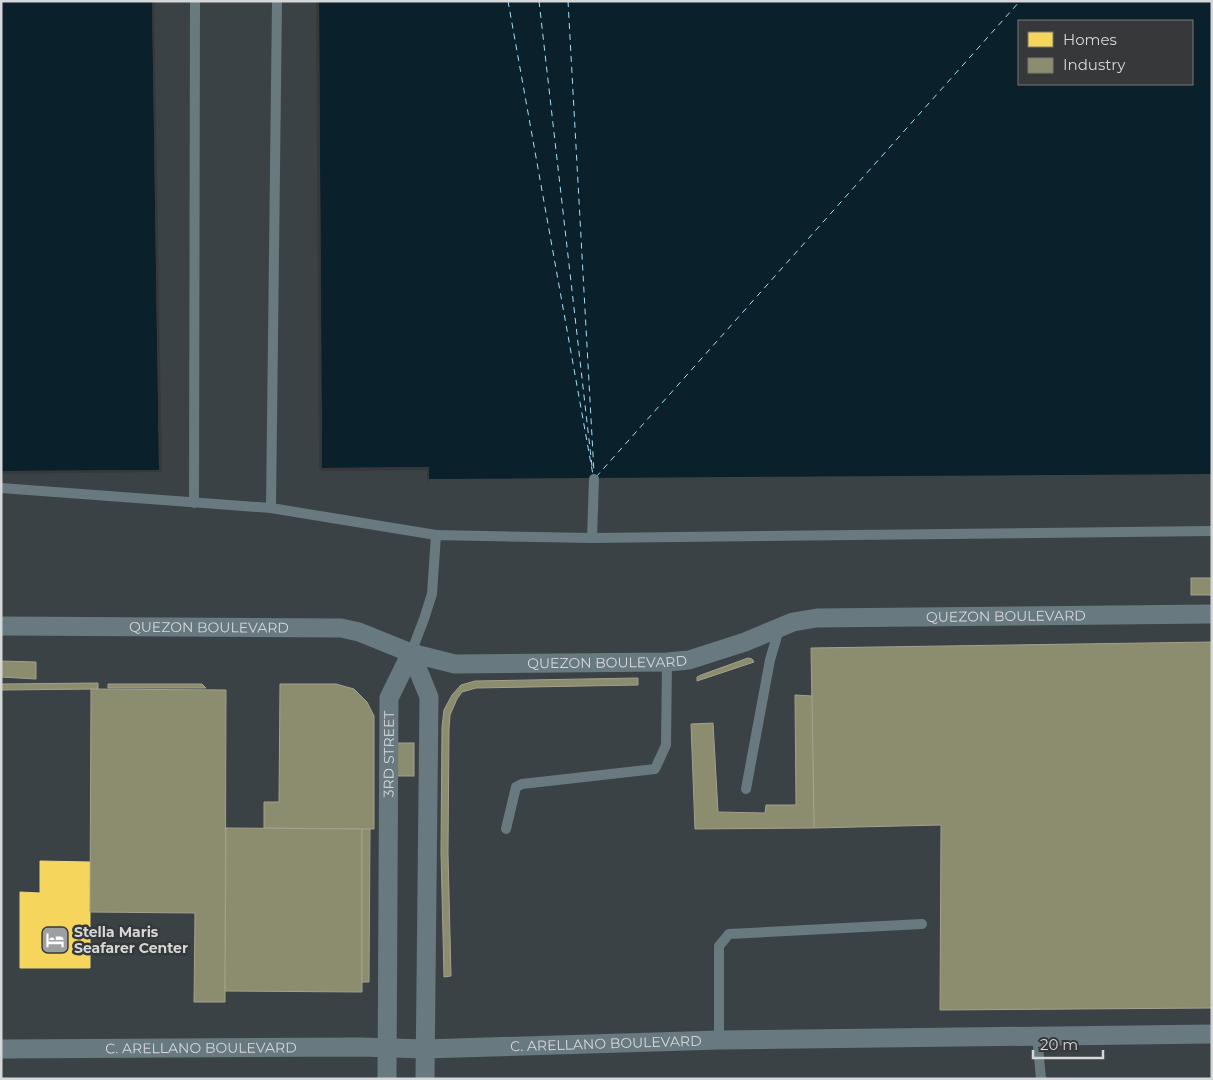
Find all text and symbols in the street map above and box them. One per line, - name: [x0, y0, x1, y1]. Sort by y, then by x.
- legend: [1018, 20, 1193, 85]
- text: Homes: [1063, 30, 1117, 49]
- text: Industry: [1063, 55, 1126, 74]
- street label: QUEZON BOULEVARD: [926, 606, 1086, 626]
- street label: QUEZON BOULEVARD: [129, 618, 289, 637]
- street label: QUEZON BOULEVARD: [527, 651, 688, 672]
- street label: 3RD STREET: [379, 711, 398, 797]
- place label: Stella Maris Seafarer Center: [74, 923, 188, 957]
- hotel icon: Stella Maris Seafarer Center: [40, 925, 70, 955]
- scale bar: [1033, 1028, 1103, 1060]
- street label: C. ARELLANO BOULEVARD: [510, 1032, 702, 1055]
- text: 20 m: [1040, 1035, 1078, 1054]
- street label: C. ARELLANO BOULEVARD: [105, 1038, 297, 1057]

